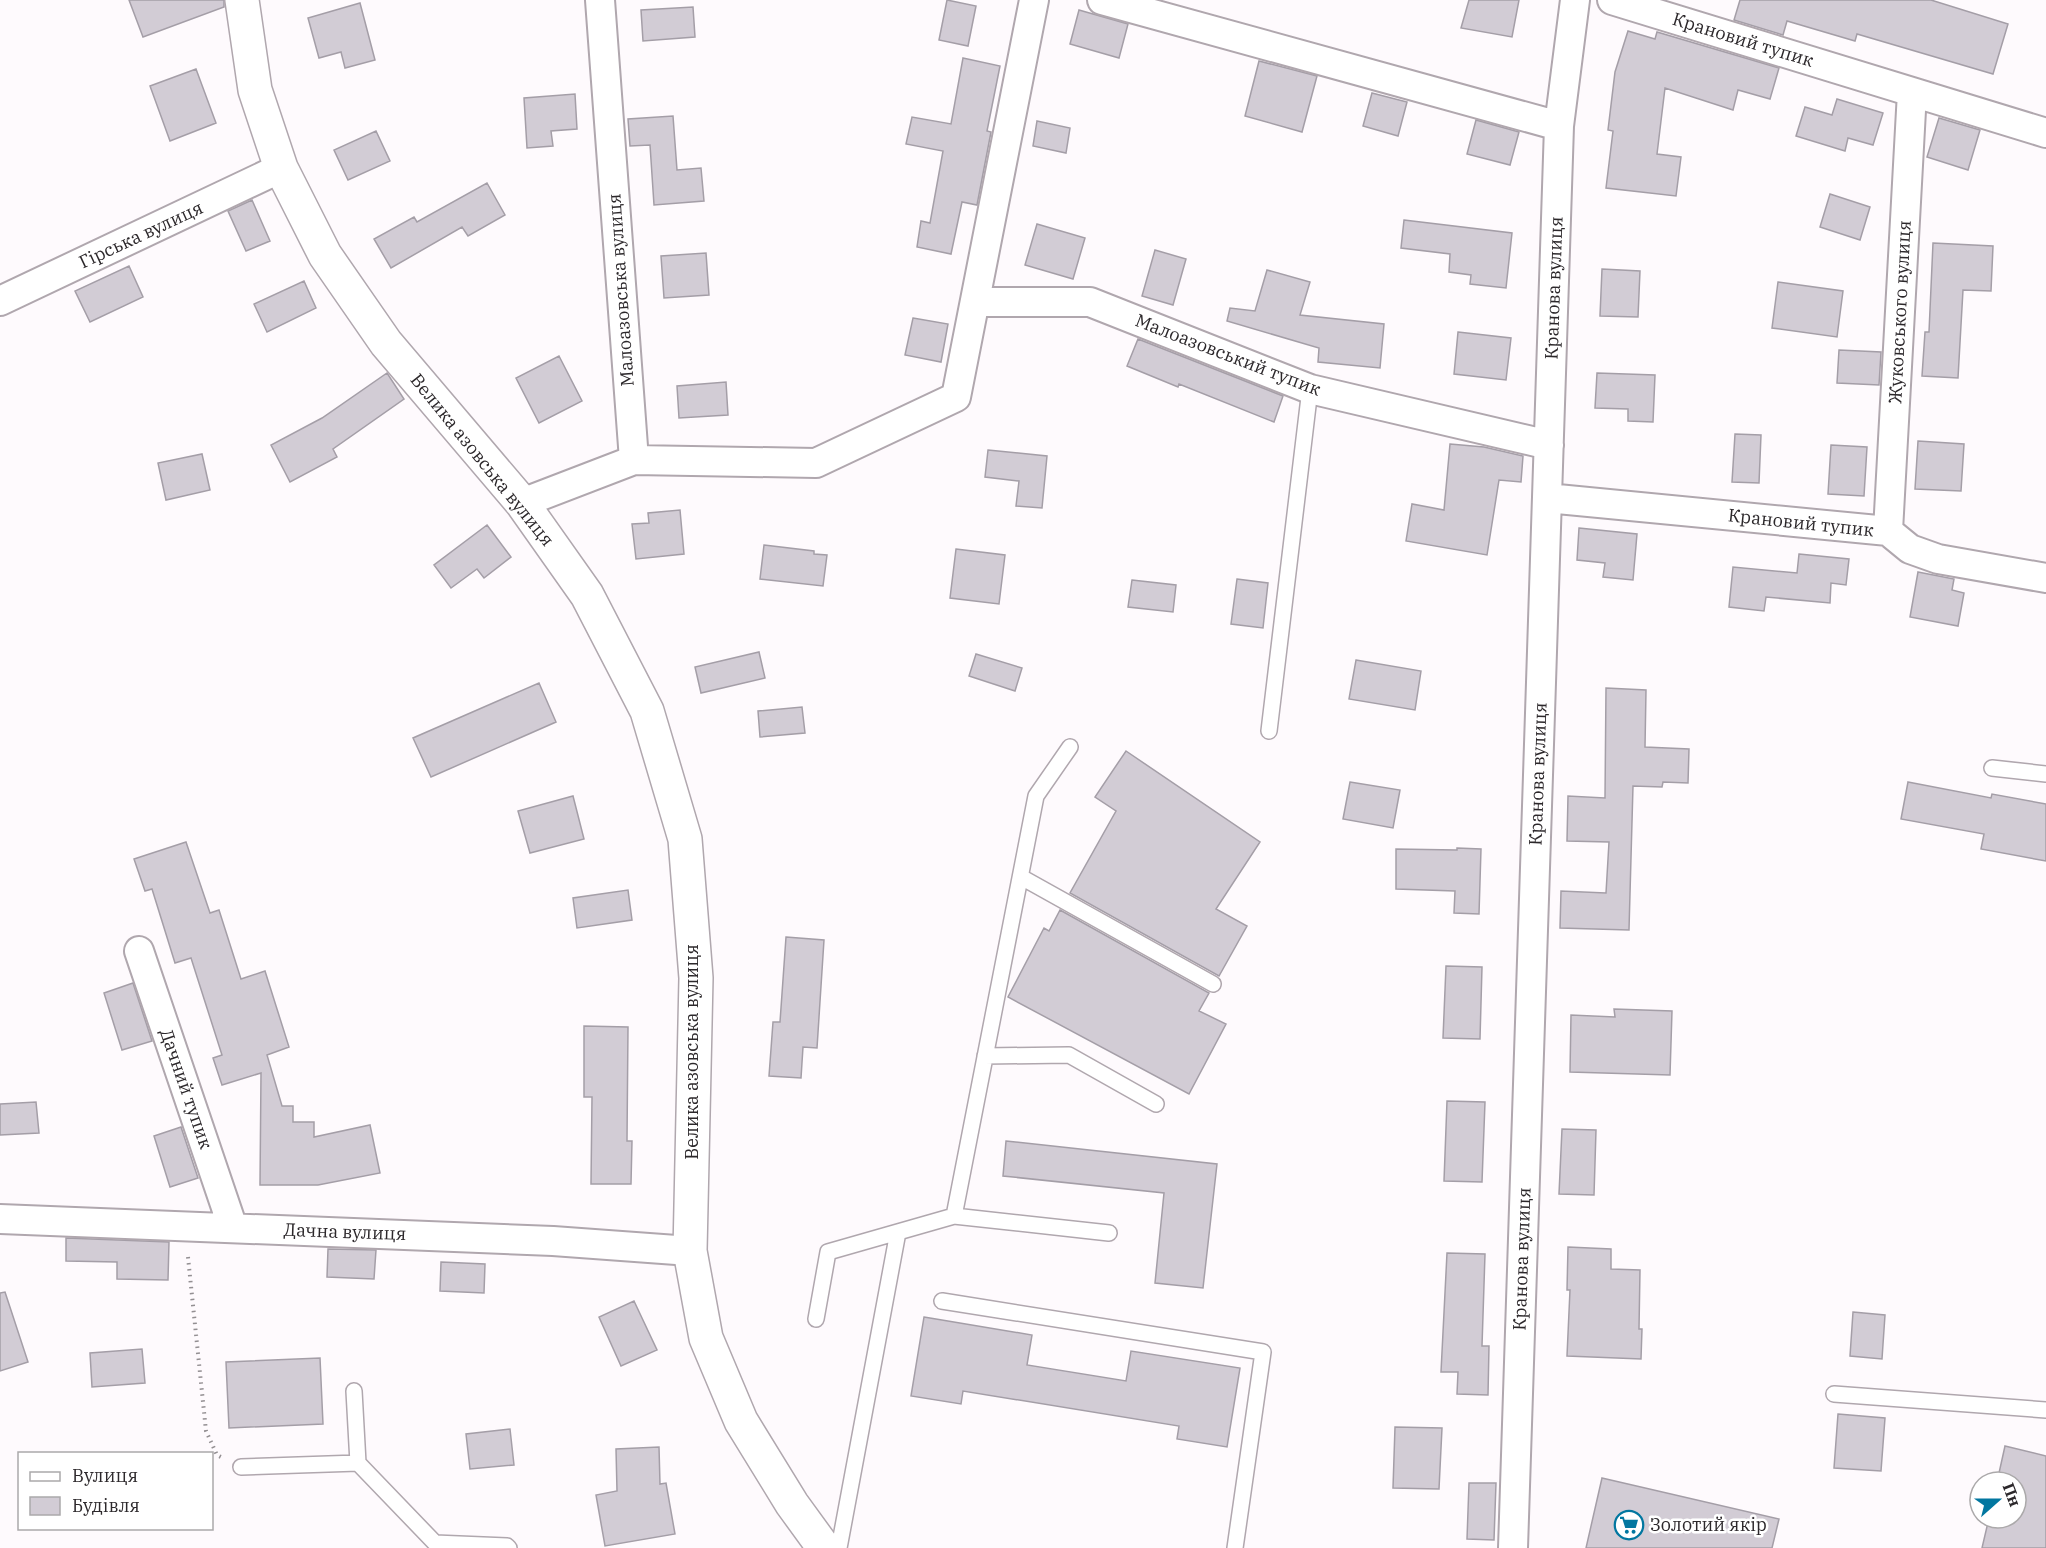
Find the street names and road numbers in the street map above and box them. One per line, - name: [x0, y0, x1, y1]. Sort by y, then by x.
- street label: Крановий тупик: [1670, 7, 1817, 72]
- street label: Малоазовська вулиця: [602, 193, 639, 387]
- street label: Гірська вулиця: [75, 196, 206, 273]
- street label: Кранова вулиця: [1540, 216, 1567, 360]
- street label: Жуковського вулиця: [1883, 220, 1916, 404]
- street label: Малоазовський тупик: [1132, 309, 1325, 401]
- street label: Велика азовська вулиця: [406, 369, 559, 551]
- street label: Крановий тупик: [1727, 503, 1876, 542]
- street label: Кранова вулиця: [1524, 702, 1551, 846]
- street label: Велика азовська вулиця: [680, 944, 703, 1160]
- street label: Дачний тупик: [155, 1026, 218, 1153]
- street label: Кранова вулиця: [1508, 1187, 1535, 1331]
- street label: Дачна вулиця: [283, 1218, 407, 1245]

